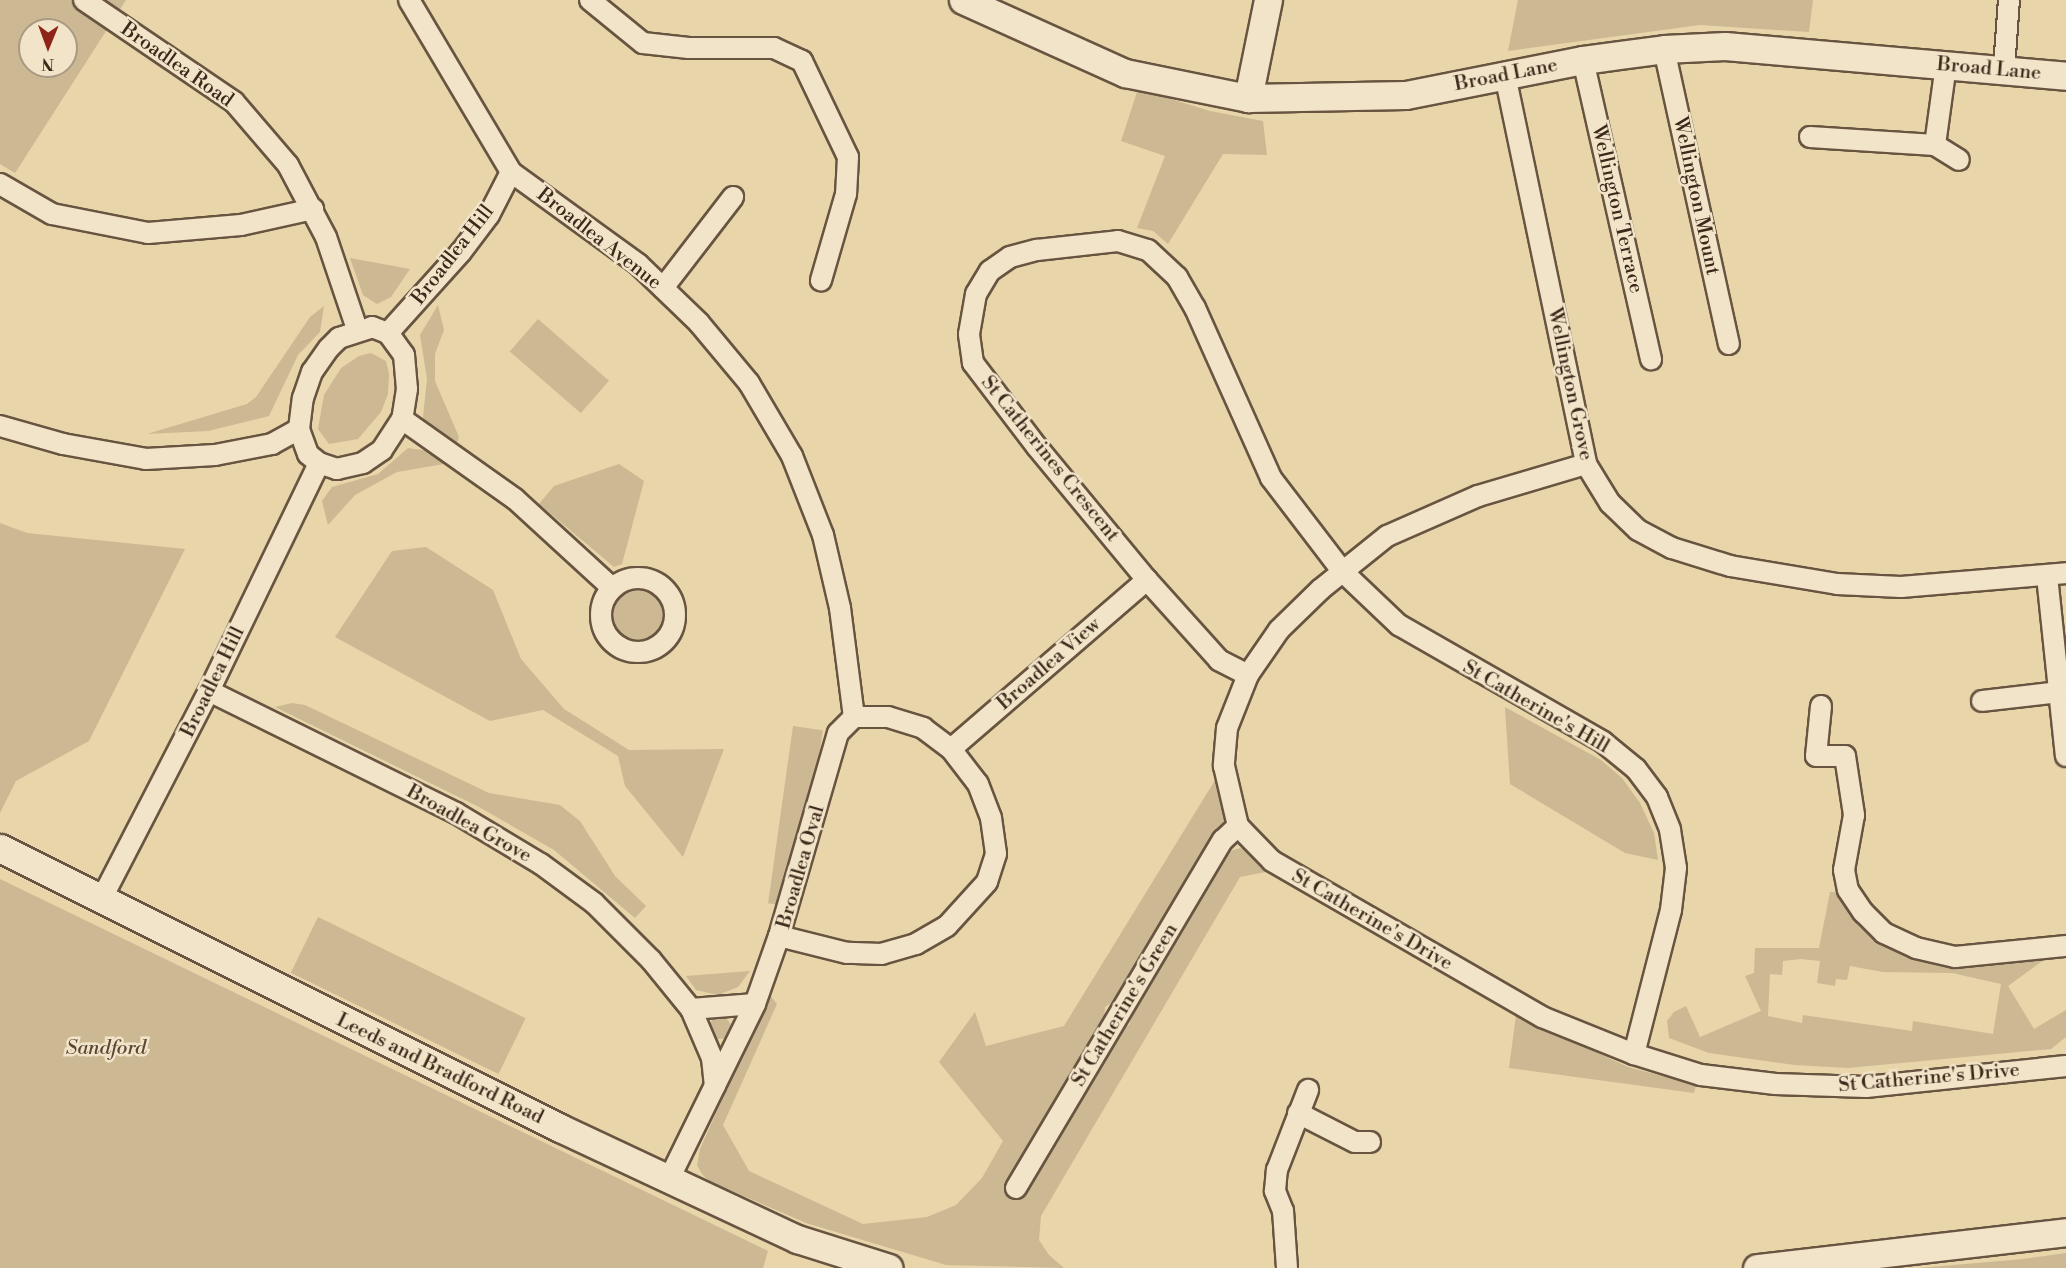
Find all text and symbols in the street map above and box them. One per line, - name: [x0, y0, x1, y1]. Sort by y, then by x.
- street label: Broadlea Road: [116, 17, 238, 113]
- north arrow: [18, 18, 78, 78]
- street label: Broad Lane: [1936, 52, 2042, 86]
- street label: Broad Lane: [1452, 53, 1560, 97]
- text: N: [41, 54, 54, 74]
- street label: Wellington Mount: [1668, 115, 1724, 277]
- street label: Wellington Terrace: [1586, 122, 1648, 296]
- street label: Broadlea Avenue: [532, 183, 666, 295]
- street label: Broadlea Hill: [407, 200, 499, 310]
- street label: Wellington Grove: [1542, 305, 1598, 463]
- street label: St Catherines Crescent: [976, 371, 1124, 547]
- street label: Broadlea View: [992, 613, 1106, 715]
- street label: Broadlea Hill: [176, 623, 250, 741]
- street label: St Catherine's Hill: [1458, 655, 1614, 759]
- street label: Broadlea Grove: [402, 780, 536, 868]
- street label: Broadlea Oval: [772, 803, 830, 931]
- street label: St Catherine's Drive: [1287, 864, 1457, 976]
- street label: St Catherine's Green: [1067, 919, 1183, 1091]
- street label: Leeds and Bradford Road: [332, 1008, 548, 1130]
- park label: Sandford: [66, 1036, 146, 1060]
- street label: St Catherine's Drive: [1837, 1058, 2021, 1098]

